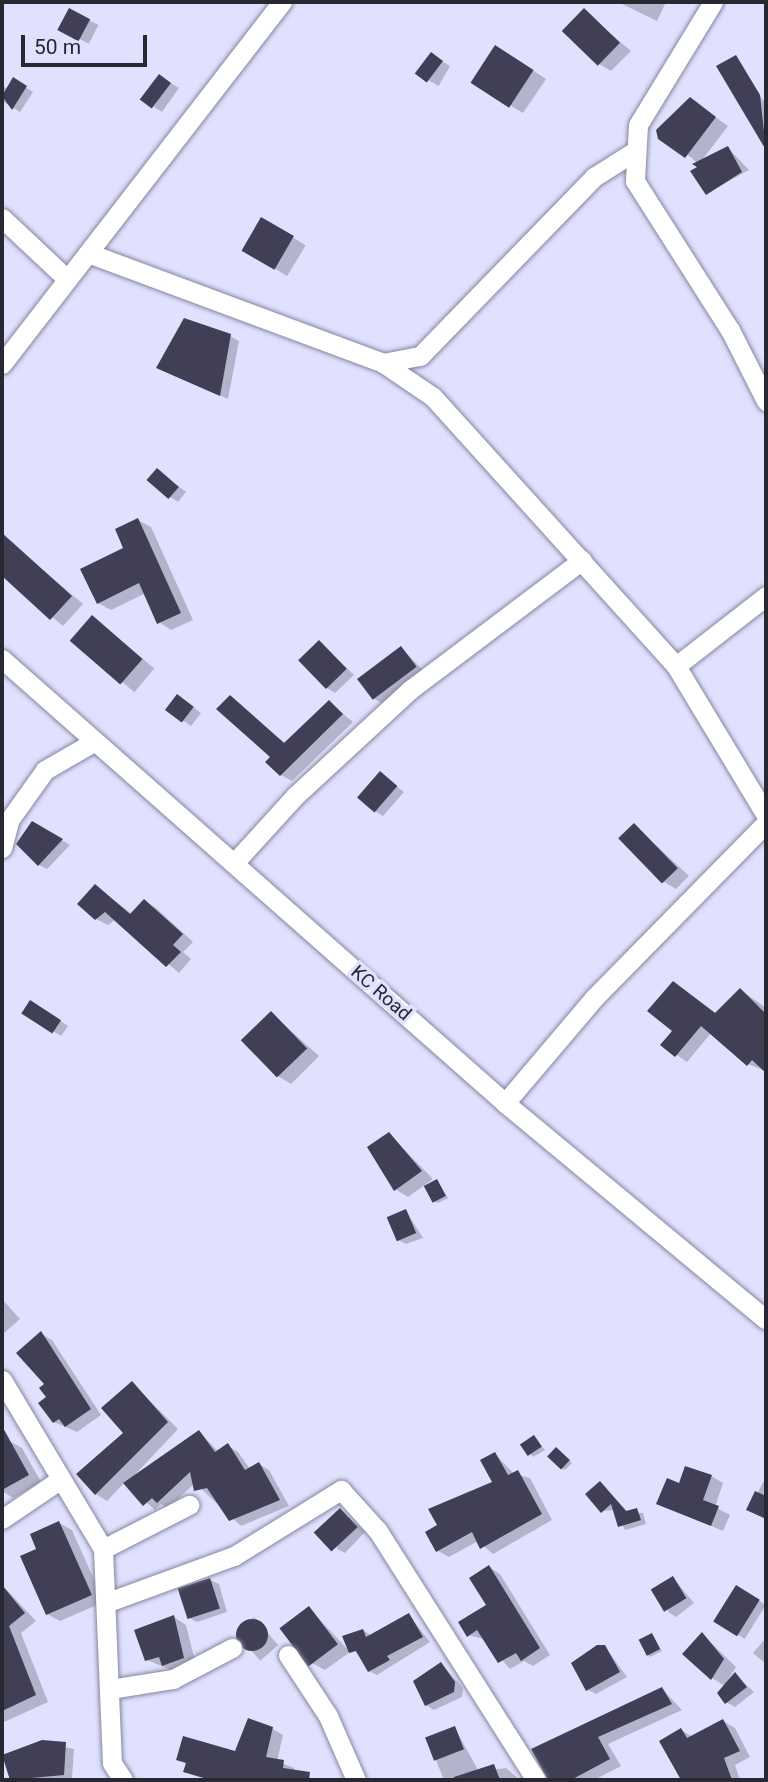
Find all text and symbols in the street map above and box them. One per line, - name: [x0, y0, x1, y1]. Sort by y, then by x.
- scale bar: [24, 21, 150, 65]
- text: 50 m: [34, 35, 81, 59]
- street label: KC Road: [346, 961, 416, 1025]

